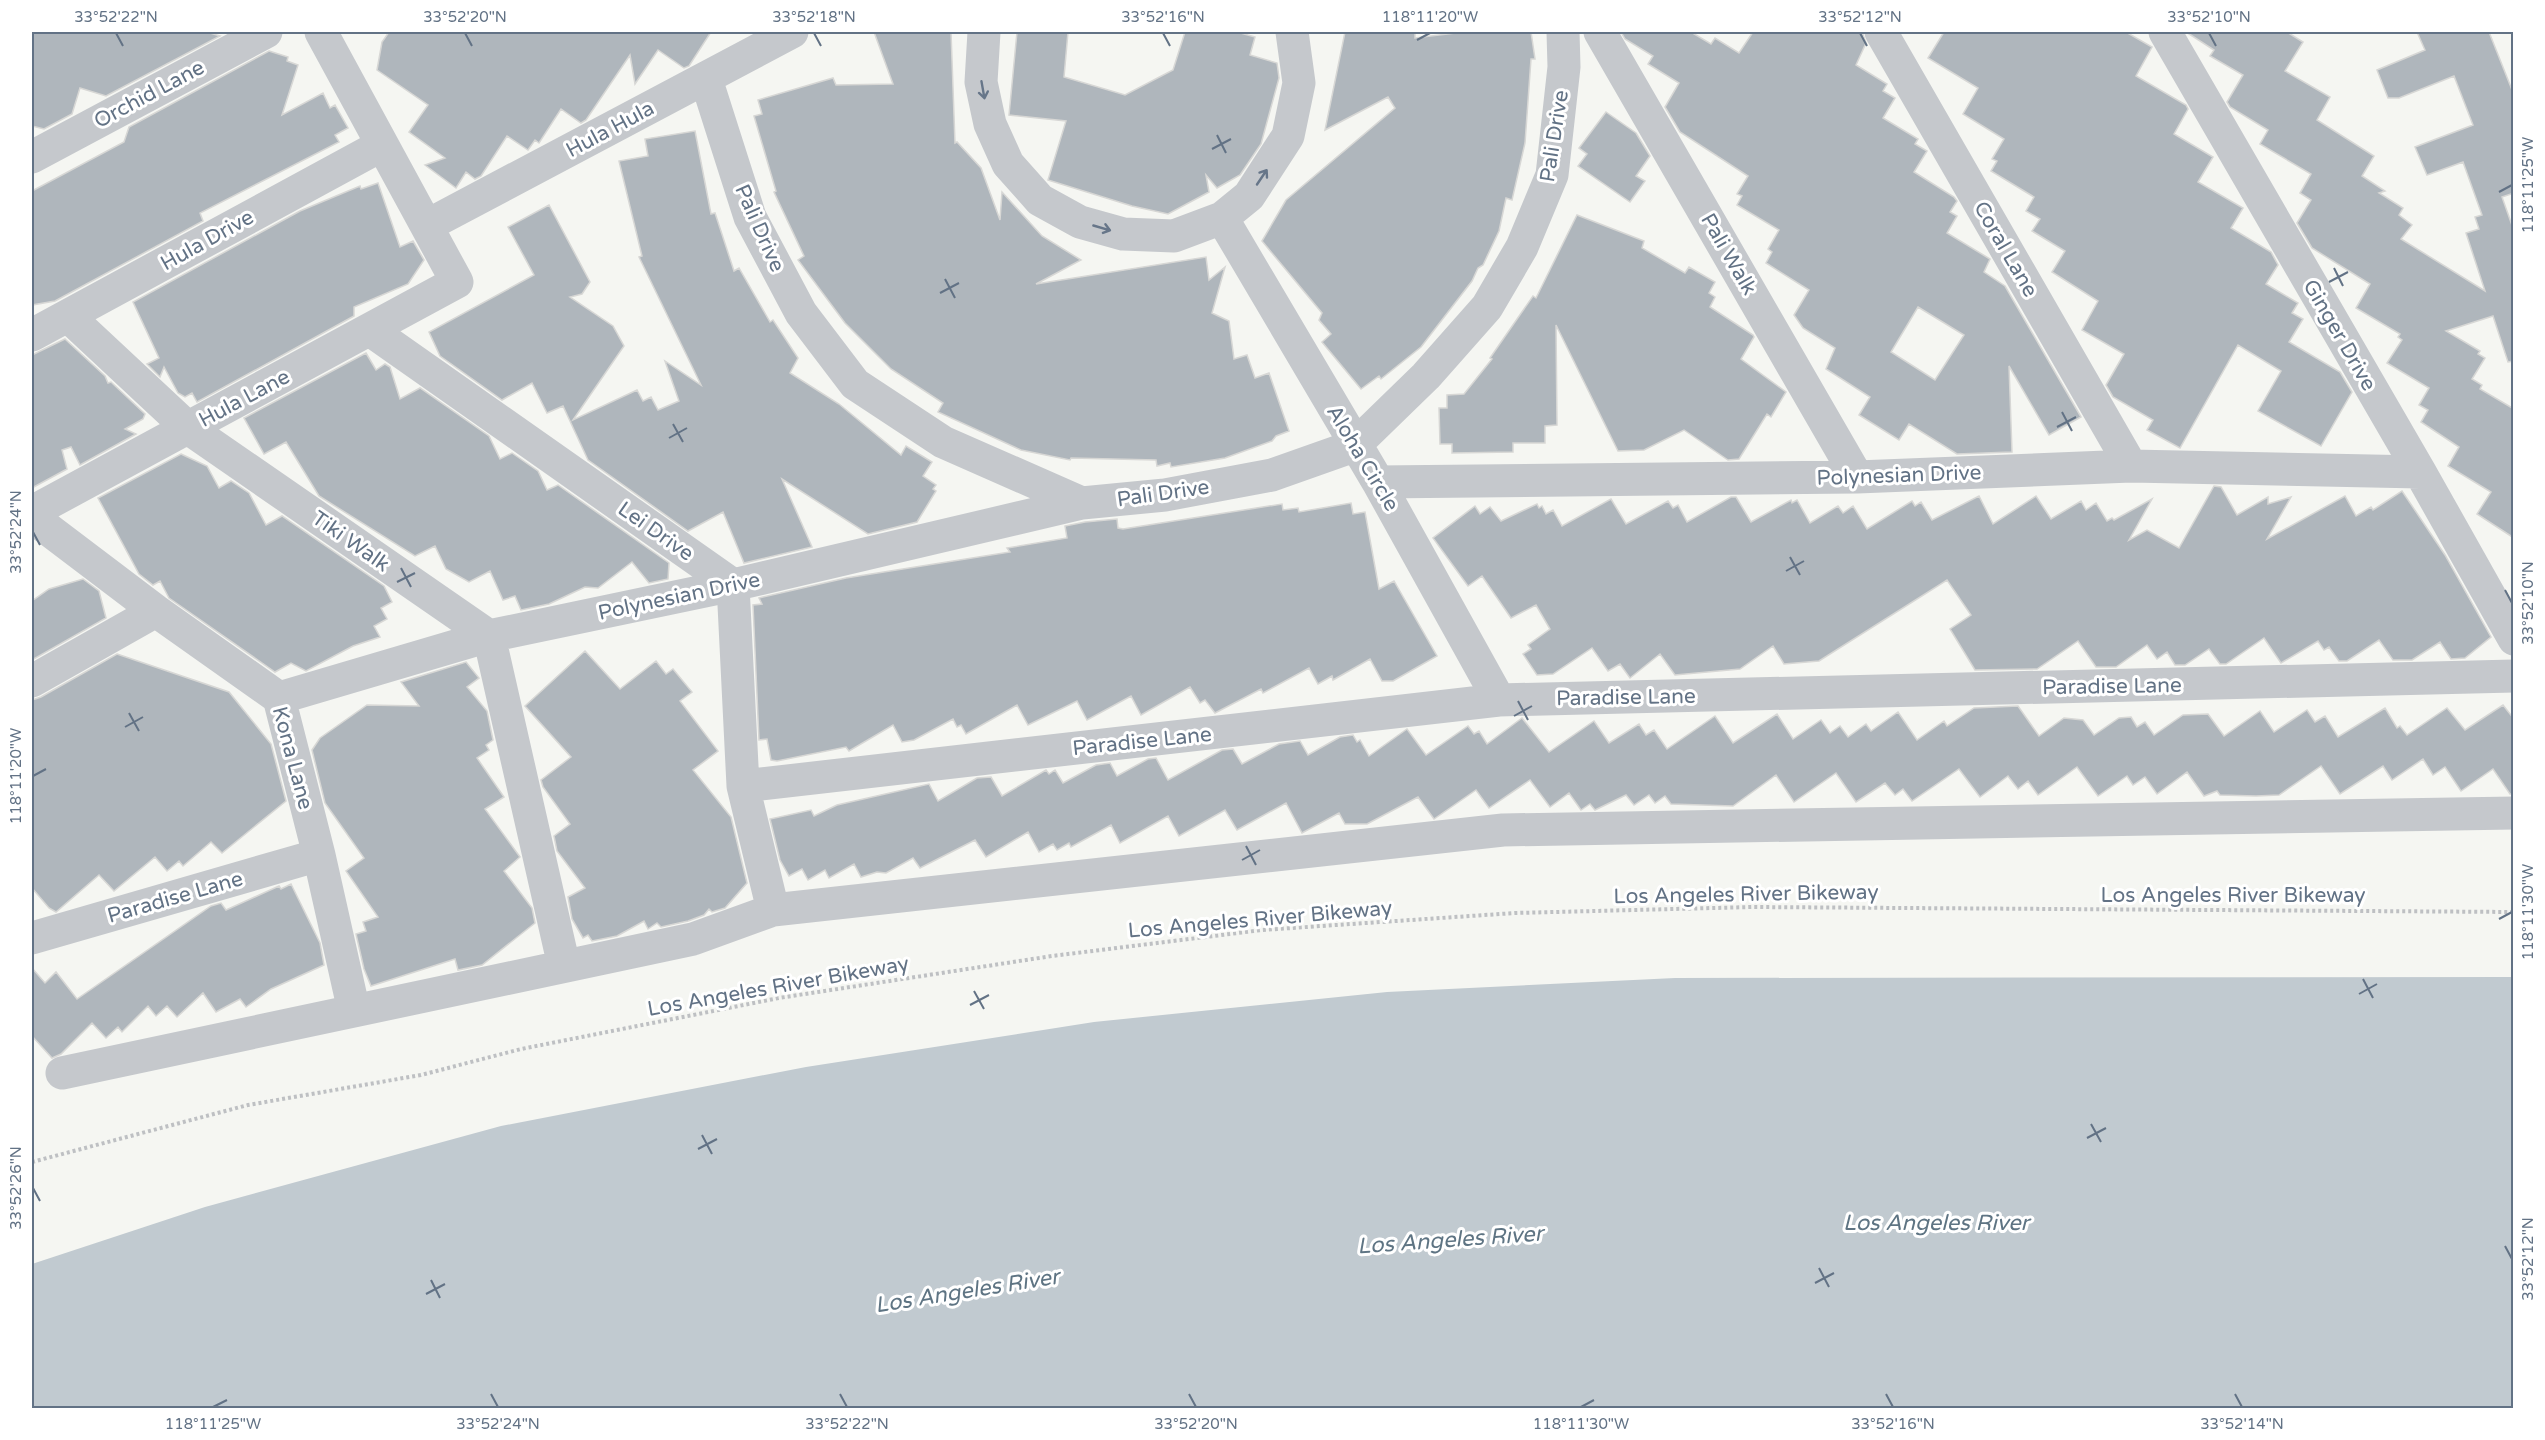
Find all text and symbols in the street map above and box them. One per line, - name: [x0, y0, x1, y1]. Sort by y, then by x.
- text: 33°52'22"N: [74, 8, 158, 26]
- text: 33°52'20"N: [423, 8, 507, 26]
- text: 33°52'18"N: [772, 8, 856, 26]
- text: 33°52'16"N: [1121, 8, 1205, 26]
- text: 118°11'20"W: [1382, 8, 1478, 26]
- text: 33°52'12"N: [1818, 8, 1902, 26]
- text: 33°52'10"N: [2167, 8, 2251, 26]
- street label: Orchid Lane: [90, 55, 209, 134]
- one-way arrow: [978, 79, 989, 99]
- street label: Pali Drive: [1535, 88, 1574, 184]
- street label: Hula Hula: [562, 96, 659, 163]
- text: 118°11'25"W: [2519, 137, 2537, 233]
- one-way arrow: [1256, 168, 1269, 185]
- street label: Pali Drive: [729, 181, 790, 276]
- street label: Coral Lane: [1968, 197, 2043, 302]
- street label: Hula Drive: [156, 205, 258, 276]
- street label: Pali Walk: [1695, 209, 1762, 300]
- one-way arrow: [1092, 223, 1111, 234]
- street label: Ginger Drive: [2298, 275, 2382, 395]
- street label: Hula Lane: [194, 364, 294, 433]
- street label: Aloha Circle: [1321, 401, 1404, 516]
- street label: Polynesian Drive: [1816, 460, 1982, 491]
- street label: Pali Drive: [1115, 475, 1211, 512]
- text: 33°52'24"N: [7, 490, 25, 574]
- street label: Lei Drive: [613, 496, 698, 566]
- street label: Tiki Walk: [307, 506, 394, 577]
- text: 33°52'10"N: [2519, 561, 2537, 645]
- street label: Polynesian Drive: [596, 567, 762, 626]
- street label: Paradise Lane: [2042, 673, 2182, 700]
- street label: Paradise Lane: [1556, 684, 1696, 711]
- street label: Kona Lane: [267, 704, 318, 812]
- street label: Paradise Lane: [1071, 722, 1213, 761]
- text: 118°11'20"W: [7, 728, 25, 824]
- text: 118°11'30"W: [2519, 864, 2537, 960]
- street label: Paradise Lane: [105, 866, 246, 929]
- street label: Los Angeles River Bikeway: [1613, 880, 1879, 909]
- street label: Los Angeles River Bikeway: [2100, 883, 2366, 908]
- street label: Los Angeles River Bikeway: [1127, 895, 1393, 944]
- street label: Los Angeles River Bikeway: [645, 951, 911, 1022]
- text: 33°52'26"N: [7, 1146, 25, 1230]
- water label: Los Angeles River: [1843, 1210, 2032, 1236]
- text: 33°52'12"N: [2519, 1217, 2537, 1301]
- water label: Los Angeles River: [1356, 1220, 1546, 1259]
- water label: Los Angeles River: [873, 1263, 1064, 1318]
- text: 118°11'25"W: [165, 1415, 261, 1433]
- text: 33°52'24"N: [456, 1415, 540, 1433]
- text: 33°52'22"N: [805, 1415, 889, 1433]
- text: 33°52'20"N: [1154, 1415, 1238, 1433]
- text: 118°11'30"W: [1533, 1415, 1629, 1433]
- text: 33°52'16"N: [1851, 1415, 1935, 1433]
- text: 33°52'14"N: [2200, 1415, 2284, 1433]

